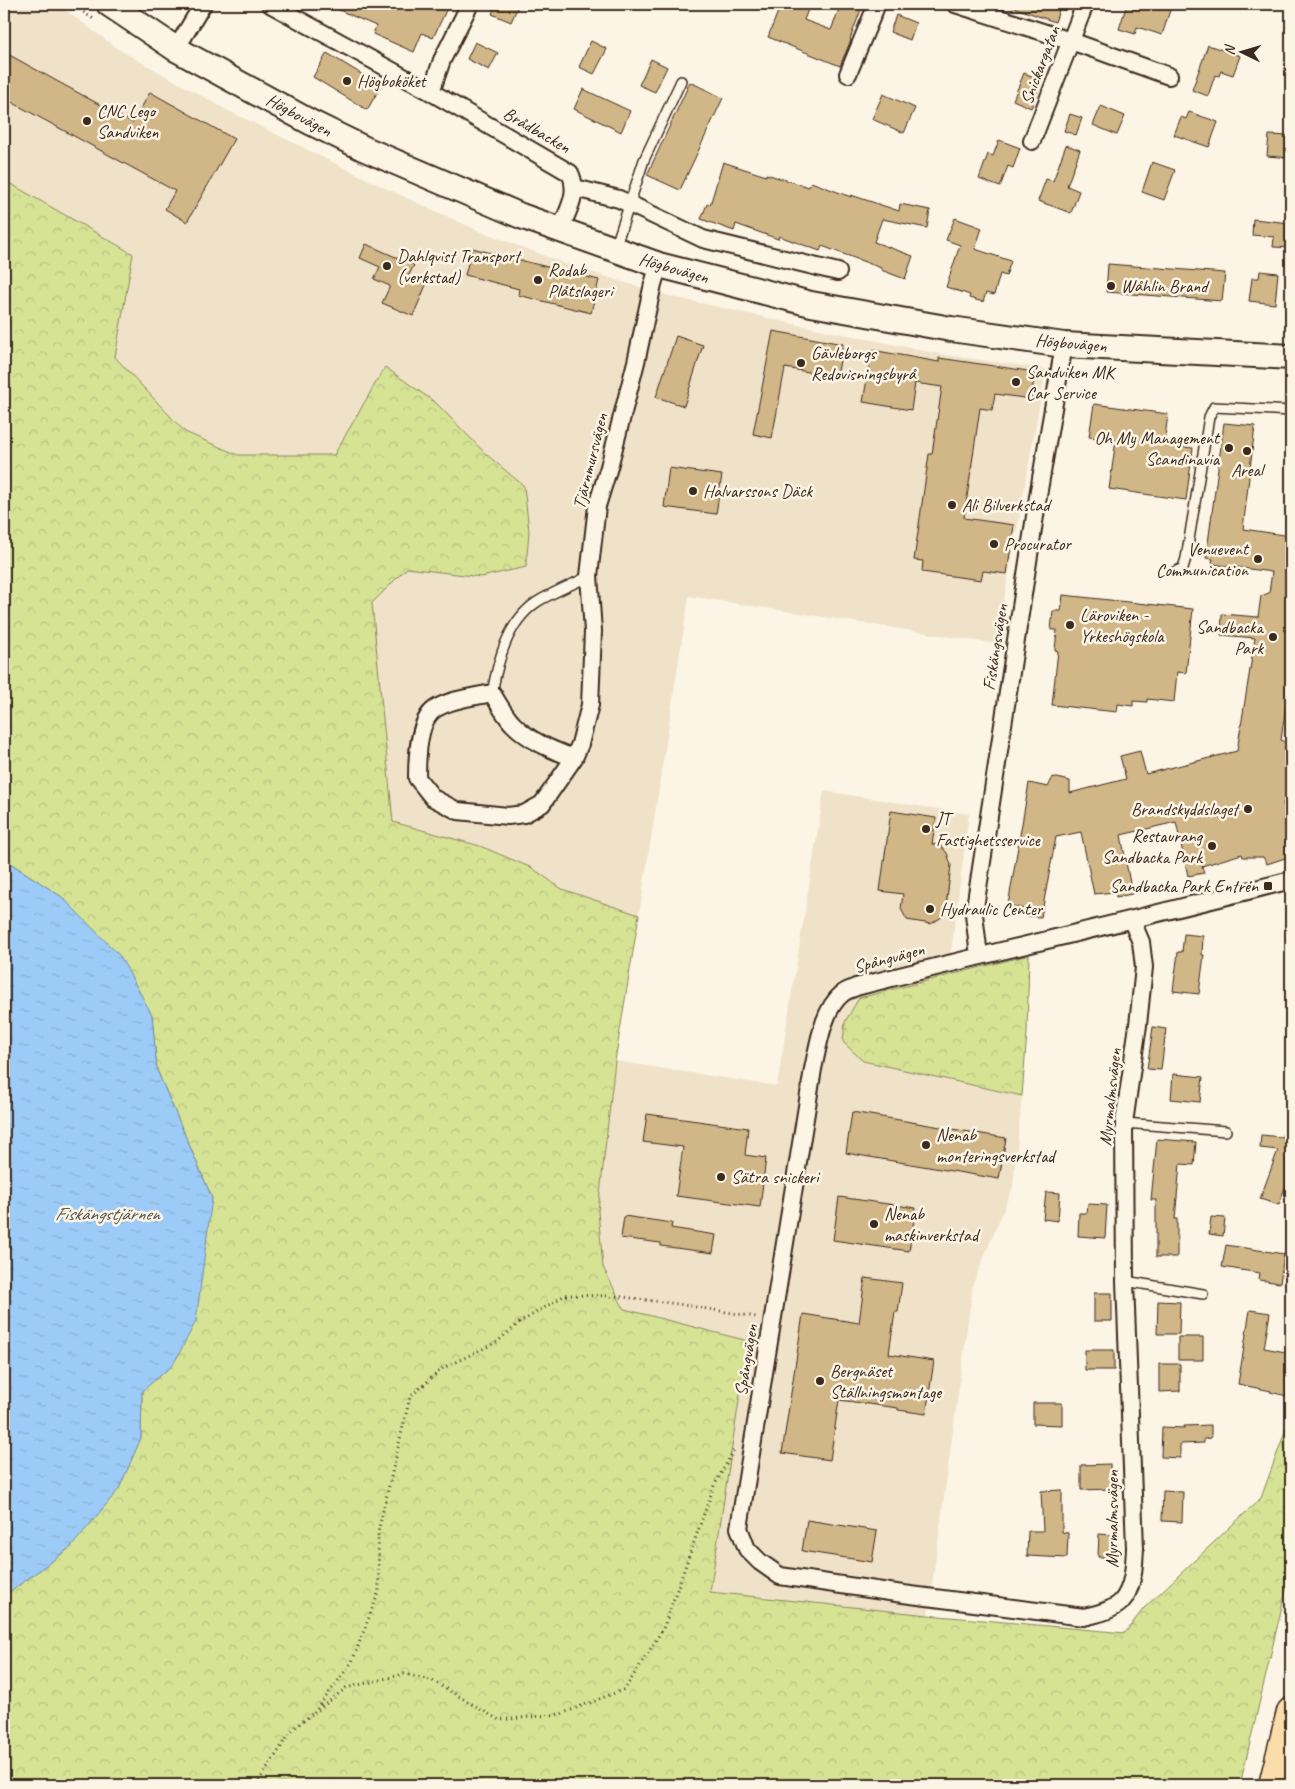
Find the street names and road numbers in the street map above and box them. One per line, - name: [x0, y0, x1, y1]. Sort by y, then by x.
- street label: Snickargatan: [1015, 22, 1065, 107]
- street label: Högbovägen: [262, 89, 336, 142]
- street label: Brådbacken: [500, 102, 575, 158]
- street label: Högbovägen: [637, 248, 712, 289]
- street label: Högbovägen: [1035, 329, 1108, 357]
- street label: Tjärnmursvägen: [567, 410, 613, 511]
- street label: Fiskängsvägen: [977, 601, 1013, 692]
- street label: Spångvägen: [851, 938, 928, 978]
- street label: Myrmalmsvägen: [1094, 1046, 1126, 1147]
- street label: Spångvägen: [729, 1322, 763, 1397]
- street label: Myrmalmsvägen: [1101, 1469, 1123, 1568]

